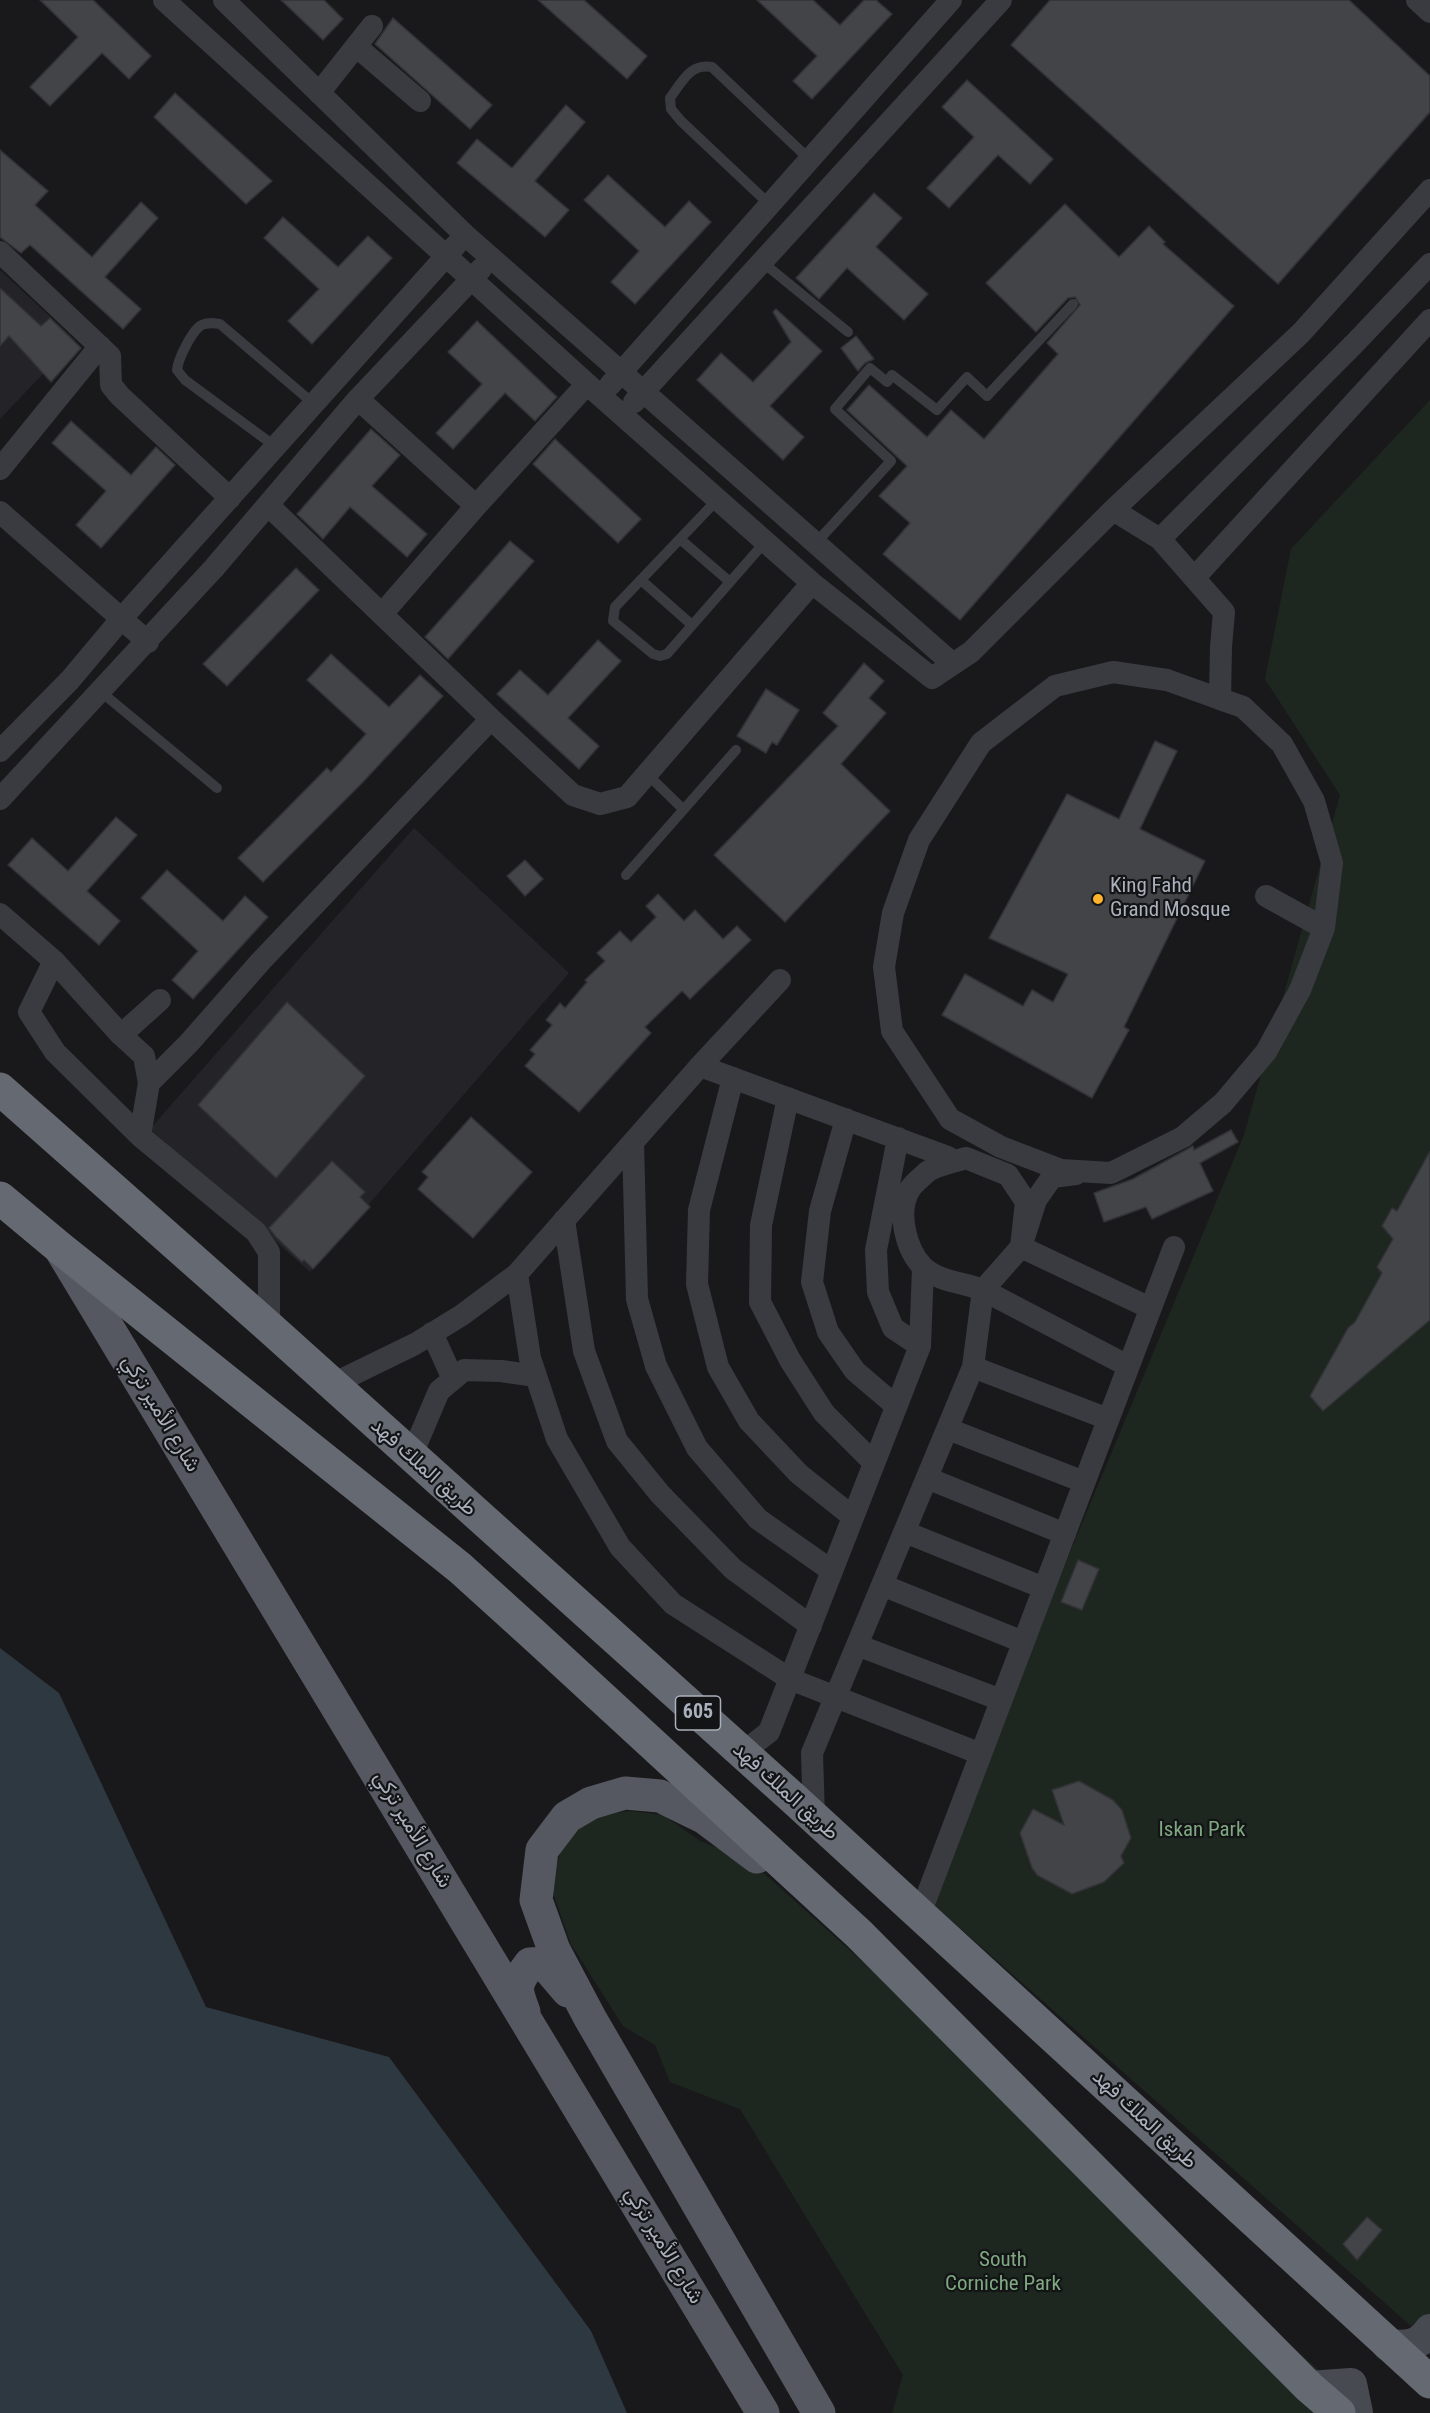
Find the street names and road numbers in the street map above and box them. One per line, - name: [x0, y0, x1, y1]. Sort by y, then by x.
- street label: شارع الأمير تركي: [115, 1351, 205, 1477]
- street label: طريق الملك فهد: [365, 1414, 481, 1522]
- road number: 605: [676, 1696, 720, 1730]
- street label: طريق الملك فهد: [727, 1738, 843, 1846]
- street label: شارع الأمير تركي: [367, 1767, 457, 1893]
- street label: طريق الملك فهد: [1086, 2065, 1202, 2175]
- street label: شارع الأمير تركي: [618, 2183, 708, 2309]

